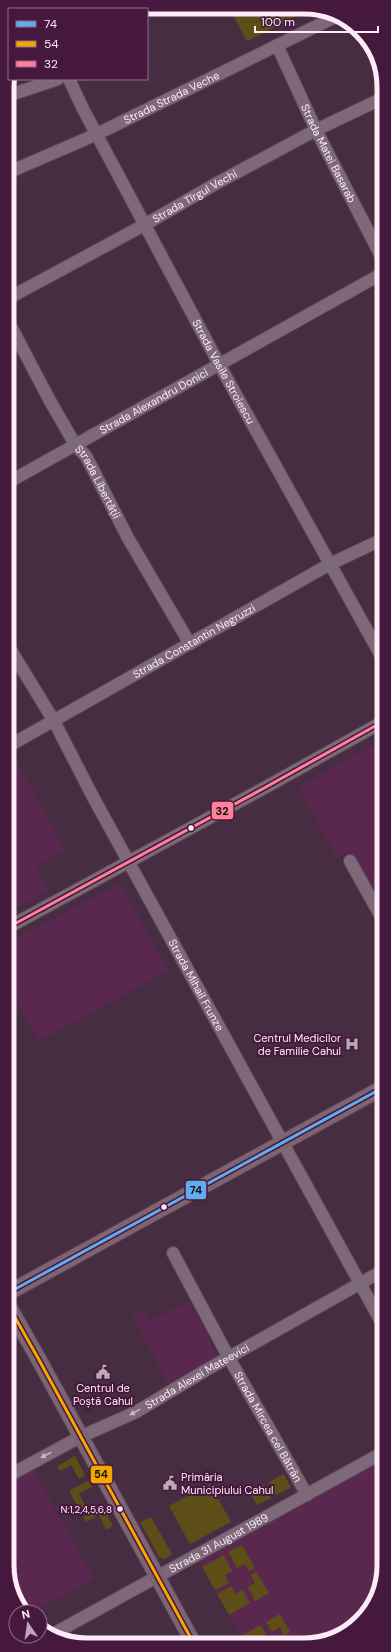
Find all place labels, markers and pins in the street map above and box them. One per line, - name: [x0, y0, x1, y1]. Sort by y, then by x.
- unlabelled marker: [186, 823, 196, 833]
- place label: Centrul Medicilor de Familie Cahul: [253, 1031, 341, 1058]
- hospital icon: Centrul Medicilor de Familie Cahul: [344, 1036, 360, 1052]
- unlabelled marker: [159, 1202, 169, 1212]
- public building icon: Centrul de Poștă Cahul: [95, 1364, 111, 1380]
- place label: Centrul de Poștă Cahul: [73, 1381, 133, 1408]
- place label: Primăria Municipiului Cahul: [181, 1470, 274, 1497]
- public building icon: Primăria Municipiului Cahul: [162, 1475, 178, 1491]
- place label: N:1,2,4,5,6,8: [61, 1503, 112, 1516]
- marker: N:1,2,4,5,6,8: [115, 1504, 125, 1514]

